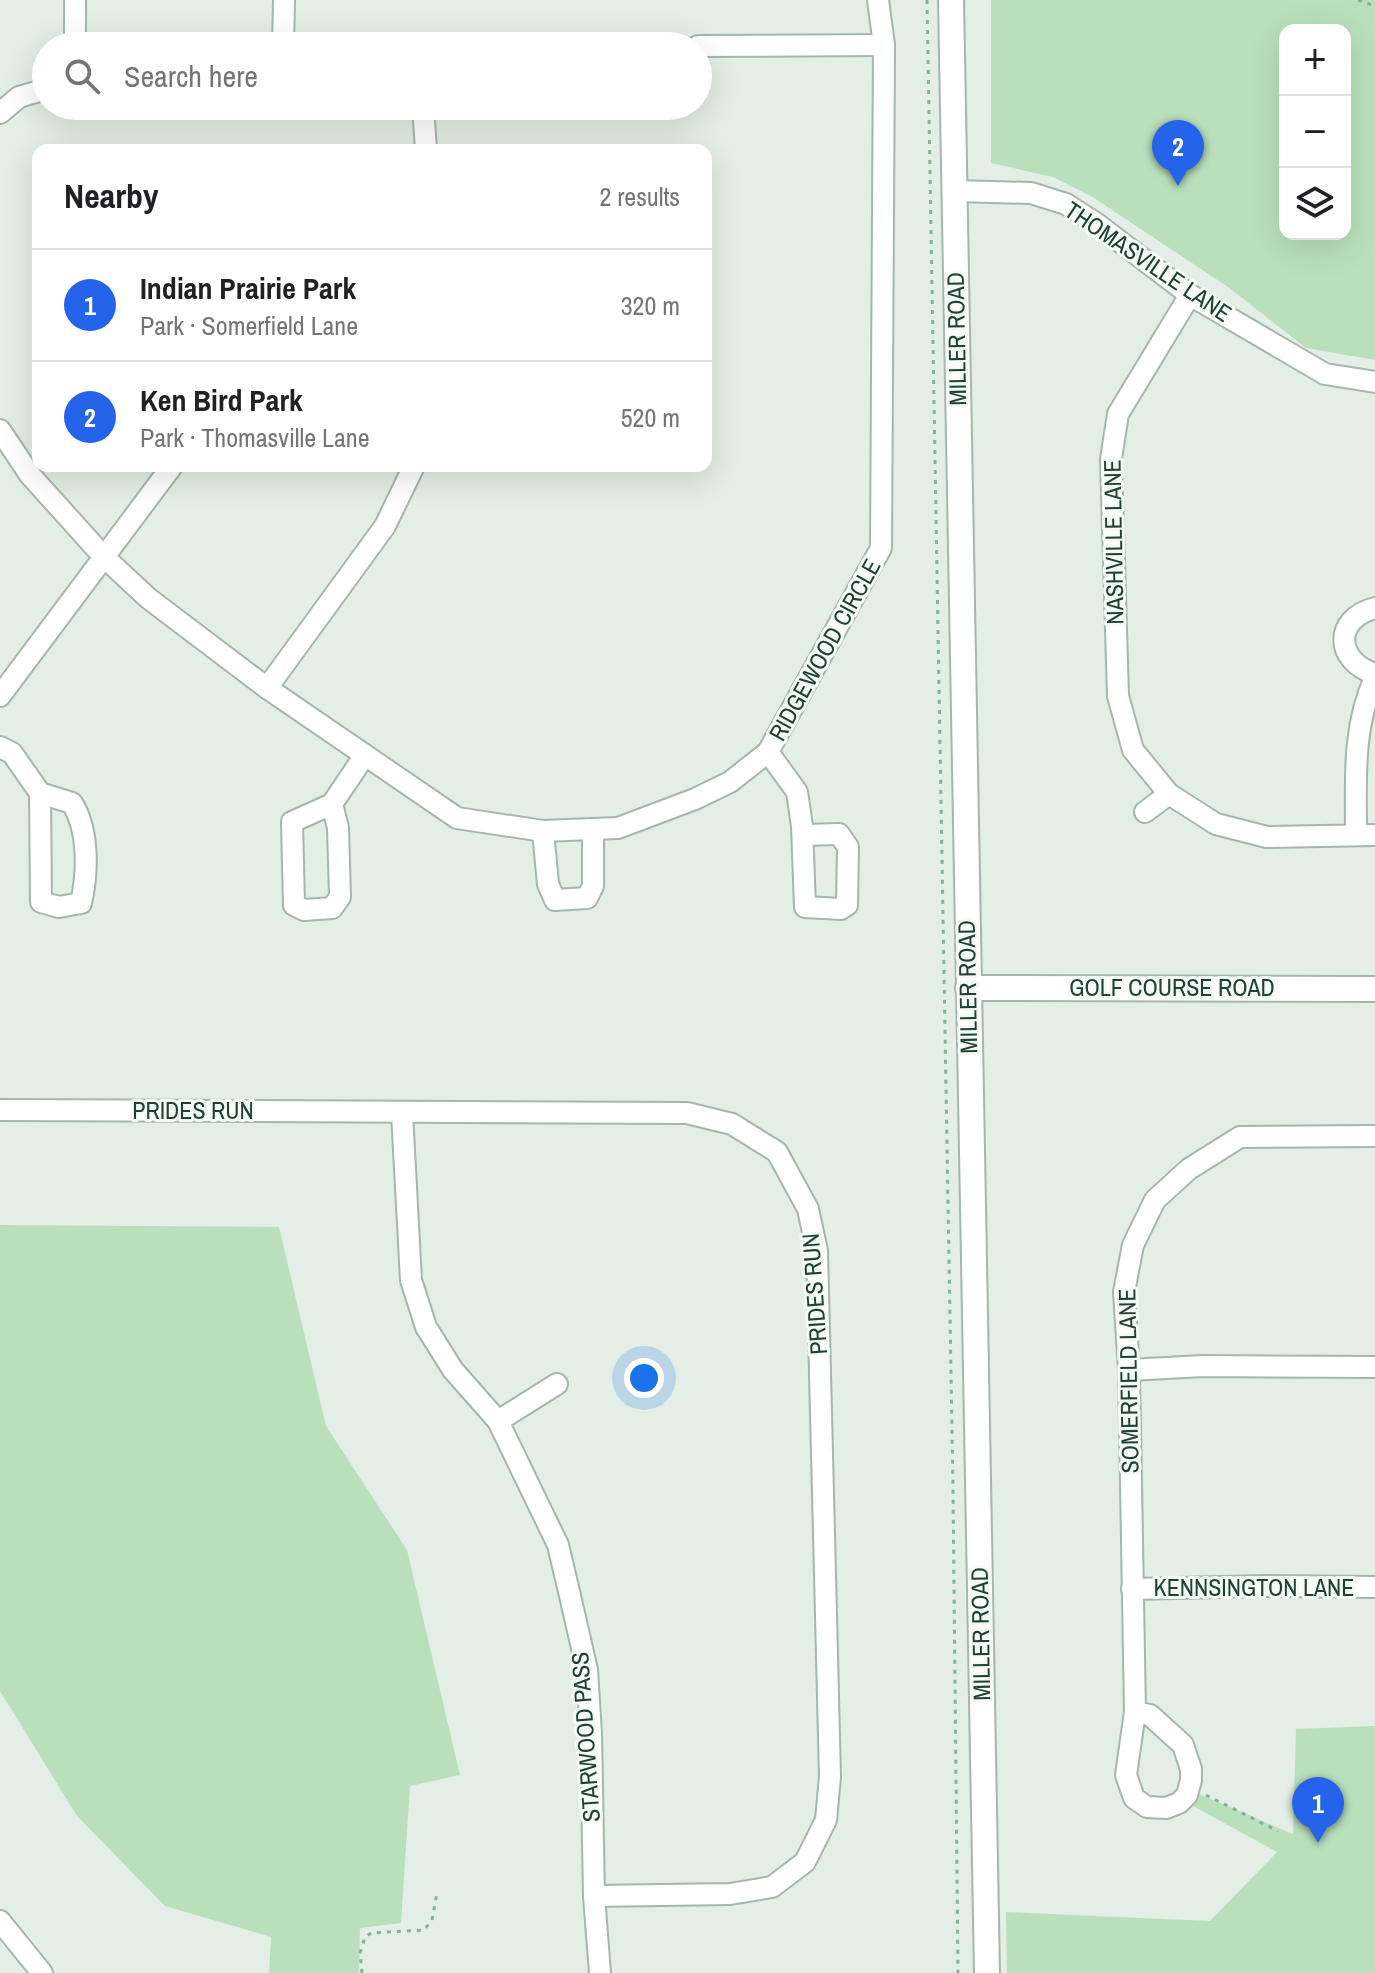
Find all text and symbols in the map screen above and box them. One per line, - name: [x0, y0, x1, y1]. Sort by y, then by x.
- map controls: [1279, 24, 1351, 240]
- button: +: [1279, 24, 1351, 96]
- search box: [32, 32, 712, 120]
- icon: search: [60, 54, 104, 98]
- text: Search here: [124, 56, 258, 96]
- button: −: [1279, 96, 1351, 168]
- pin: 2: [1152, 120, 1204, 186]
- button: layers: [1279, 168, 1351, 240]
- text: Nearby: [64, 173, 159, 219]
- text: 2 results: [599, 179, 680, 214]
- street label: THOMASVILLE LANE: [1059, 193, 1238, 329]
- text: Indian Prairie Park: [140, 268, 356, 308]
- street label: MILLER ROAD: [939, 272, 973, 406]
- text: 1: [84, 288, 96, 323]
- text: 320 m: [621, 288, 680, 323]
- text: Park · Somerfield Lane: [140, 308, 358, 343]
- text: Ken Bird Park: [140, 380, 303, 420]
- text: 2: [84, 400, 96, 435]
- text: 520 m: [621, 400, 680, 435]
- text: Park · Thomasville Lane: [140, 420, 370, 455]
- street label: NASHVILLE LANE: [1096, 459, 1130, 625]
- street label: RIDGEWOOD CIRCLE: [761, 553, 887, 746]
- street label: MILLER ROAD: [950, 920, 984, 1054]
- street label: GOLF COURSE ROAD: [1069, 971, 1275, 1003]
- street label: PRIDES RUN: [132, 1094, 254, 1126]
- street label: PRIDES RUN: [794, 1232, 834, 1356]
- street label: SOMERFIELD LANE: [1110, 1288, 1146, 1474]
- your location: [624, 1358, 664, 1398]
- street label: MILLER ROAD: [963, 1567, 997, 1701]
- street label: KENNSINGTON LANE: [1154, 1571, 1354, 1603]
- street label: STARWOOD PASS: [563, 1651, 607, 1823]
- pin: 1: [1292, 1777, 1344, 1843]

